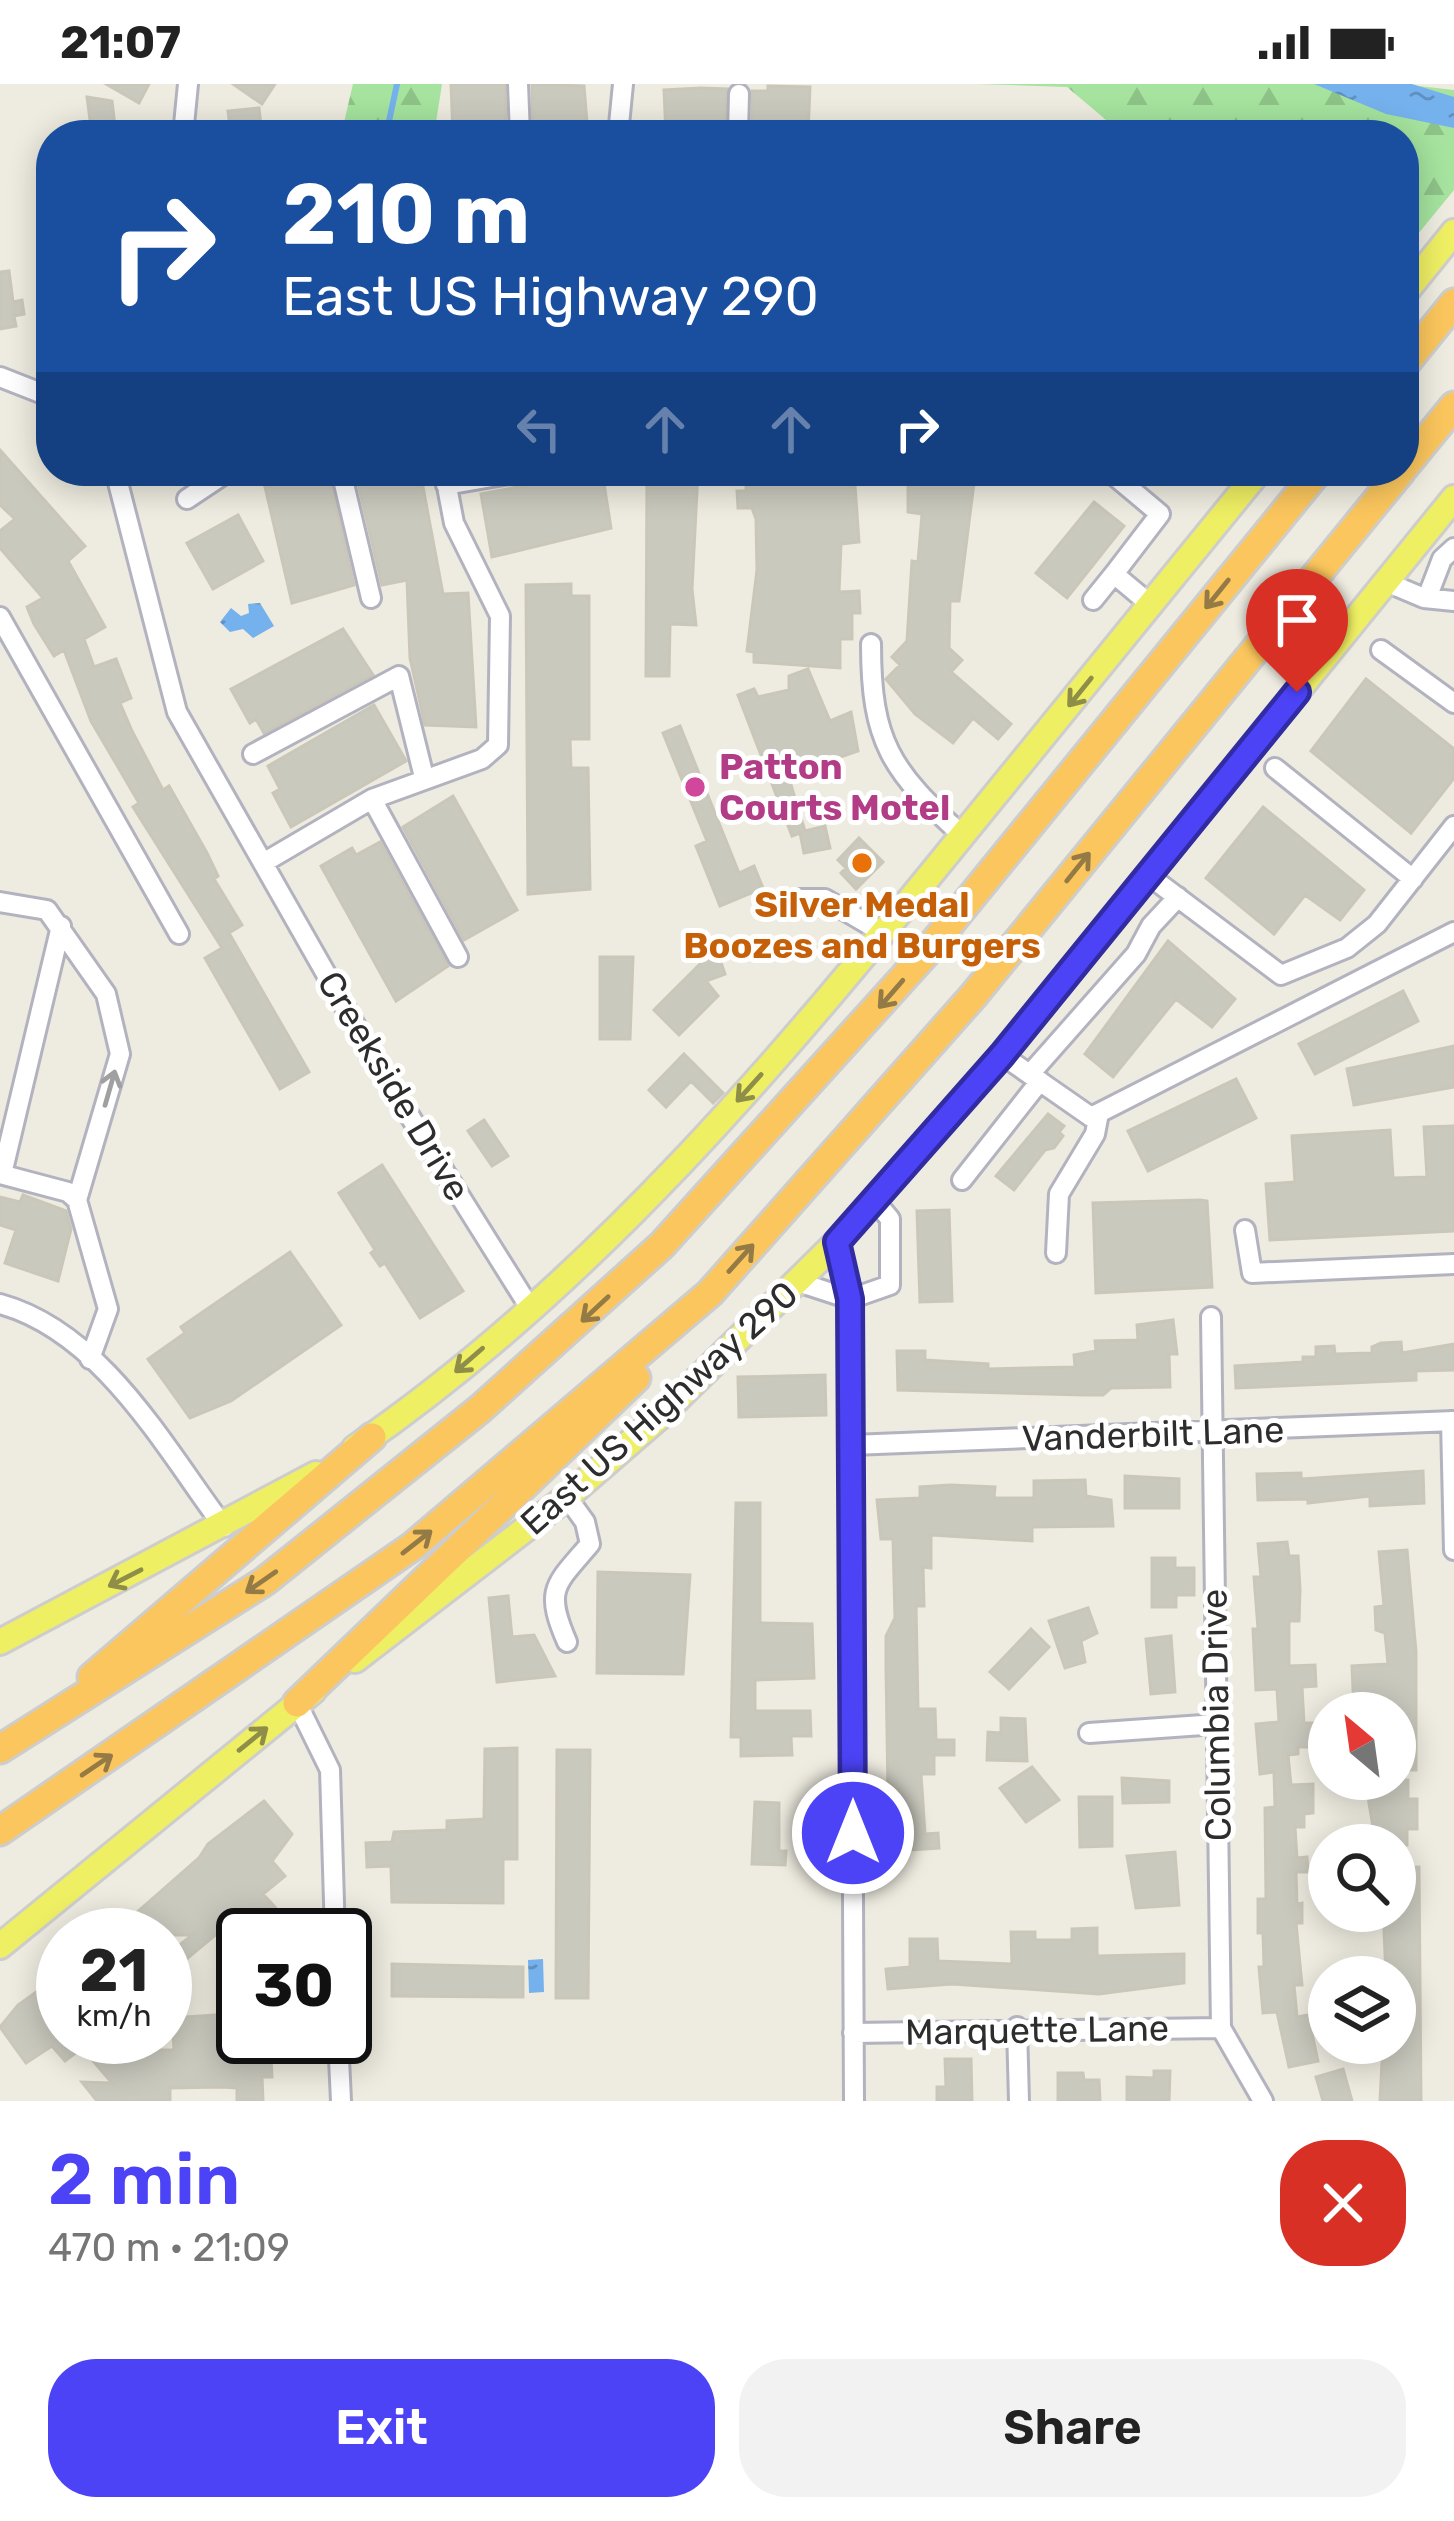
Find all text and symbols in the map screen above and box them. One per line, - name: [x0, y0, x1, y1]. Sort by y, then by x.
- text: 21:07: [60, 16, 181, 69]
- text: 210 m: [282, 164, 530, 264]
- icon: right: [84, 168, 240, 324]
- text: East US Highway 290: [282, 265, 819, 329]
- icon: left: [506, 396, 572, 462]
- icon: ahead: [632, 396, 698, 462]
- icon: ahead: [758, 396, 824, 462]
- icon: right: [884, 396, 950, 462]
- pin: [1246, 569, 1348, 692]
- one-way arrow: [1205, 578, 1231, 610]
- icon: arrive: [1264, 587, 1330, 653]
- one-way arrow: [1066, 676, 1094, 707]
- place label: Patton Courts Motel: [719, 745, 950, 829]
- marker: Patton Courts Motel: [682, 774, 708, 800]
- marker: Silver Medal Boozes and Burgers: [849, 850, 875, 876]
- one-way arrow: [1064, 852, 1092, 883]
- place label: Silver Medal Boozes and Burgers: [683, 883, 1041, 967]
- street label: Creekside Drive: [309, 964, 479, 1208]
- one-way arrow: [877, 978, 905, 1009]
- one-way arrow: [100, 1070, 122, 1108]
- one-way arrow: [736, 1073, 763, 1103]
- one-way arrow: [727, 1243, 755, 1273]
- street label: East US Highway 290: [512, 1272, 806, 1544]
- one-way arrow: [581, 1294, 610, 1322]
- one-way arrow: [455, 1345, 485, 1373]
- street label: Vanderbilt Lane: [1021, 1408, 1285, 1460]
- one-way arrow: [400, 1529, 432, 1556]
- one-way arrow: [108, 1568, 143, 1591]
- one-way arrow: [245, 1569, 278, 1594]
- street label: Columbia Drive: [1192, 1588, 1240, 1842]
- north arrow: [1308, 1692, 1416, 1800]
- map controls: [1308, 1692, 1416, 2064]
- one-way arrow: [237, 1725, 268, 1753]
- one-way arrow: [80, 1753, 114, 1778]
- position arrow: [790, 1770, 916, 1896]
- button: search: [1308, 1824, 1416, 1932]
- speed limit sign: 30: [216, 1908, 372, 2064]
- text: 21: [80, 1935, 148, 2006]
- button: layers: [1308, 1956, 1416, 2064]
- text: km/h: [77, 1998, 151, 2034]
- street label: Marquette Lane: [905, 2006, 1169, 2054]
- text: 2 min: [48, 2137, 240, 2222]
- button: close: [1280, 2140, 1406, 2266]
- text: 470 m · 21:09: [48, 2225, 290, 2271]
- button: Exit: [48, 2359, 715, 2497]
- button: Share: [739, 2359, 1406, 2497]

